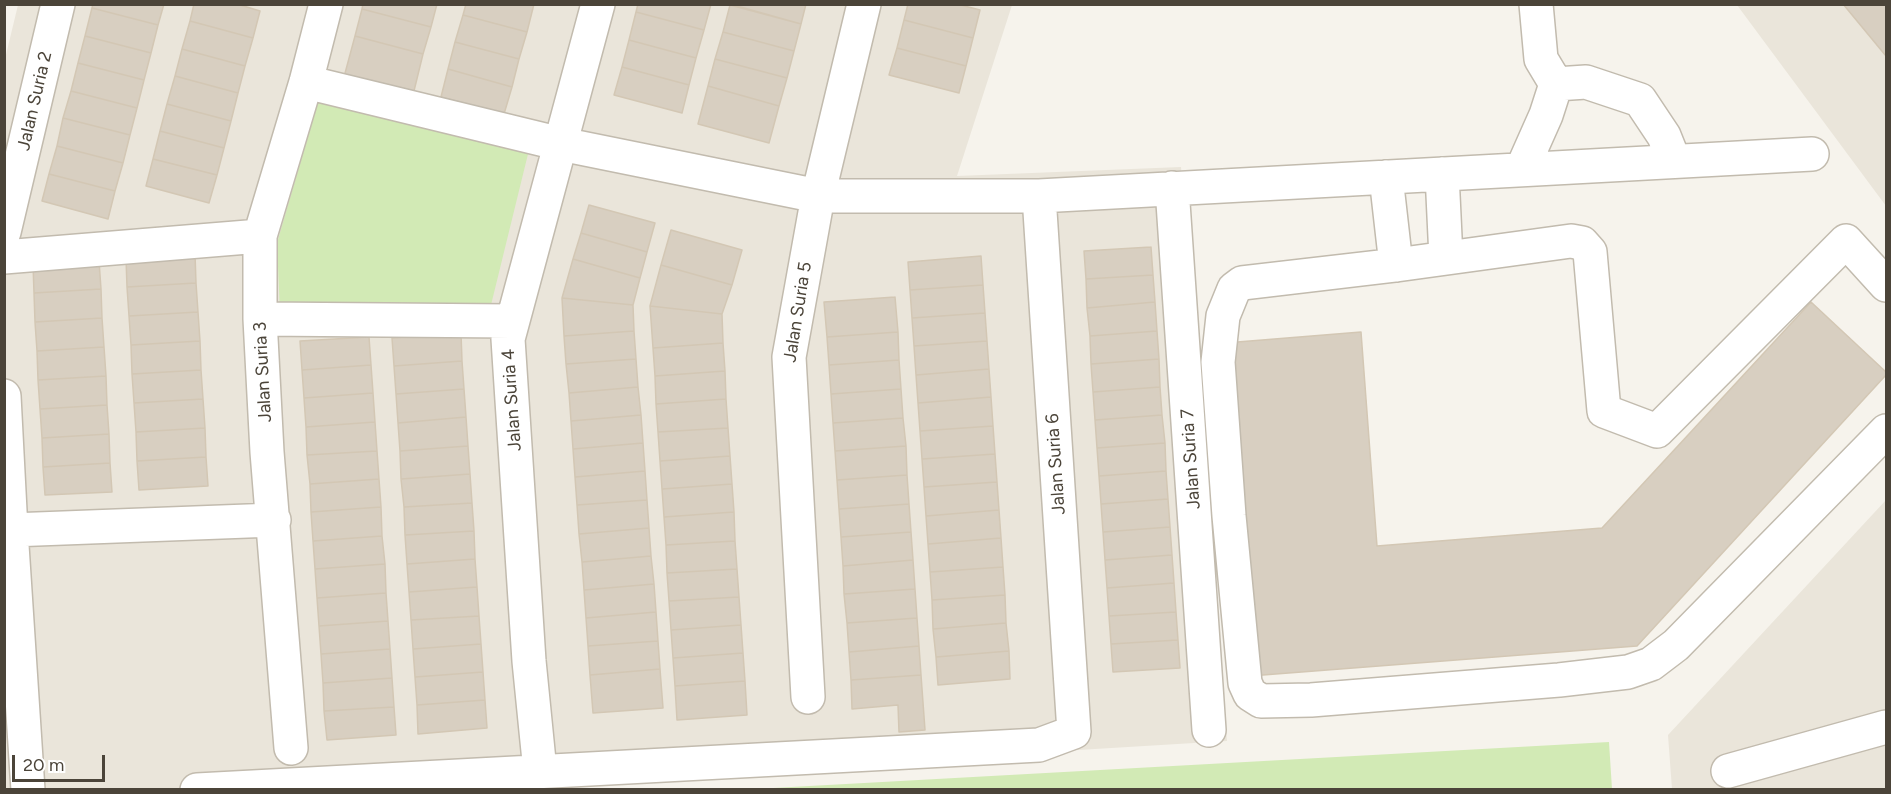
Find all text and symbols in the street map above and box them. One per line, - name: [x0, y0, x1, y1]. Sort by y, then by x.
- street label: Jalan Suria 2: [13, 49, 57, 153]
- street label: Jalan Suria 5: [779, 260, 817, 364]
- street label: Jalan Suria 3: [250, 321, 276, 423]
- street label: Jalan Suria 4: [498, 348, 526, 452]
- street label: Jalan Suria 7: [1177, 408, 1205, 510]
- street label: Jalan Suria 6: [1042, 413, 1070, 515]
- scale bar: [15, 743, 108, 781]
- text: 20 m: [23, 754, 64, 776]

